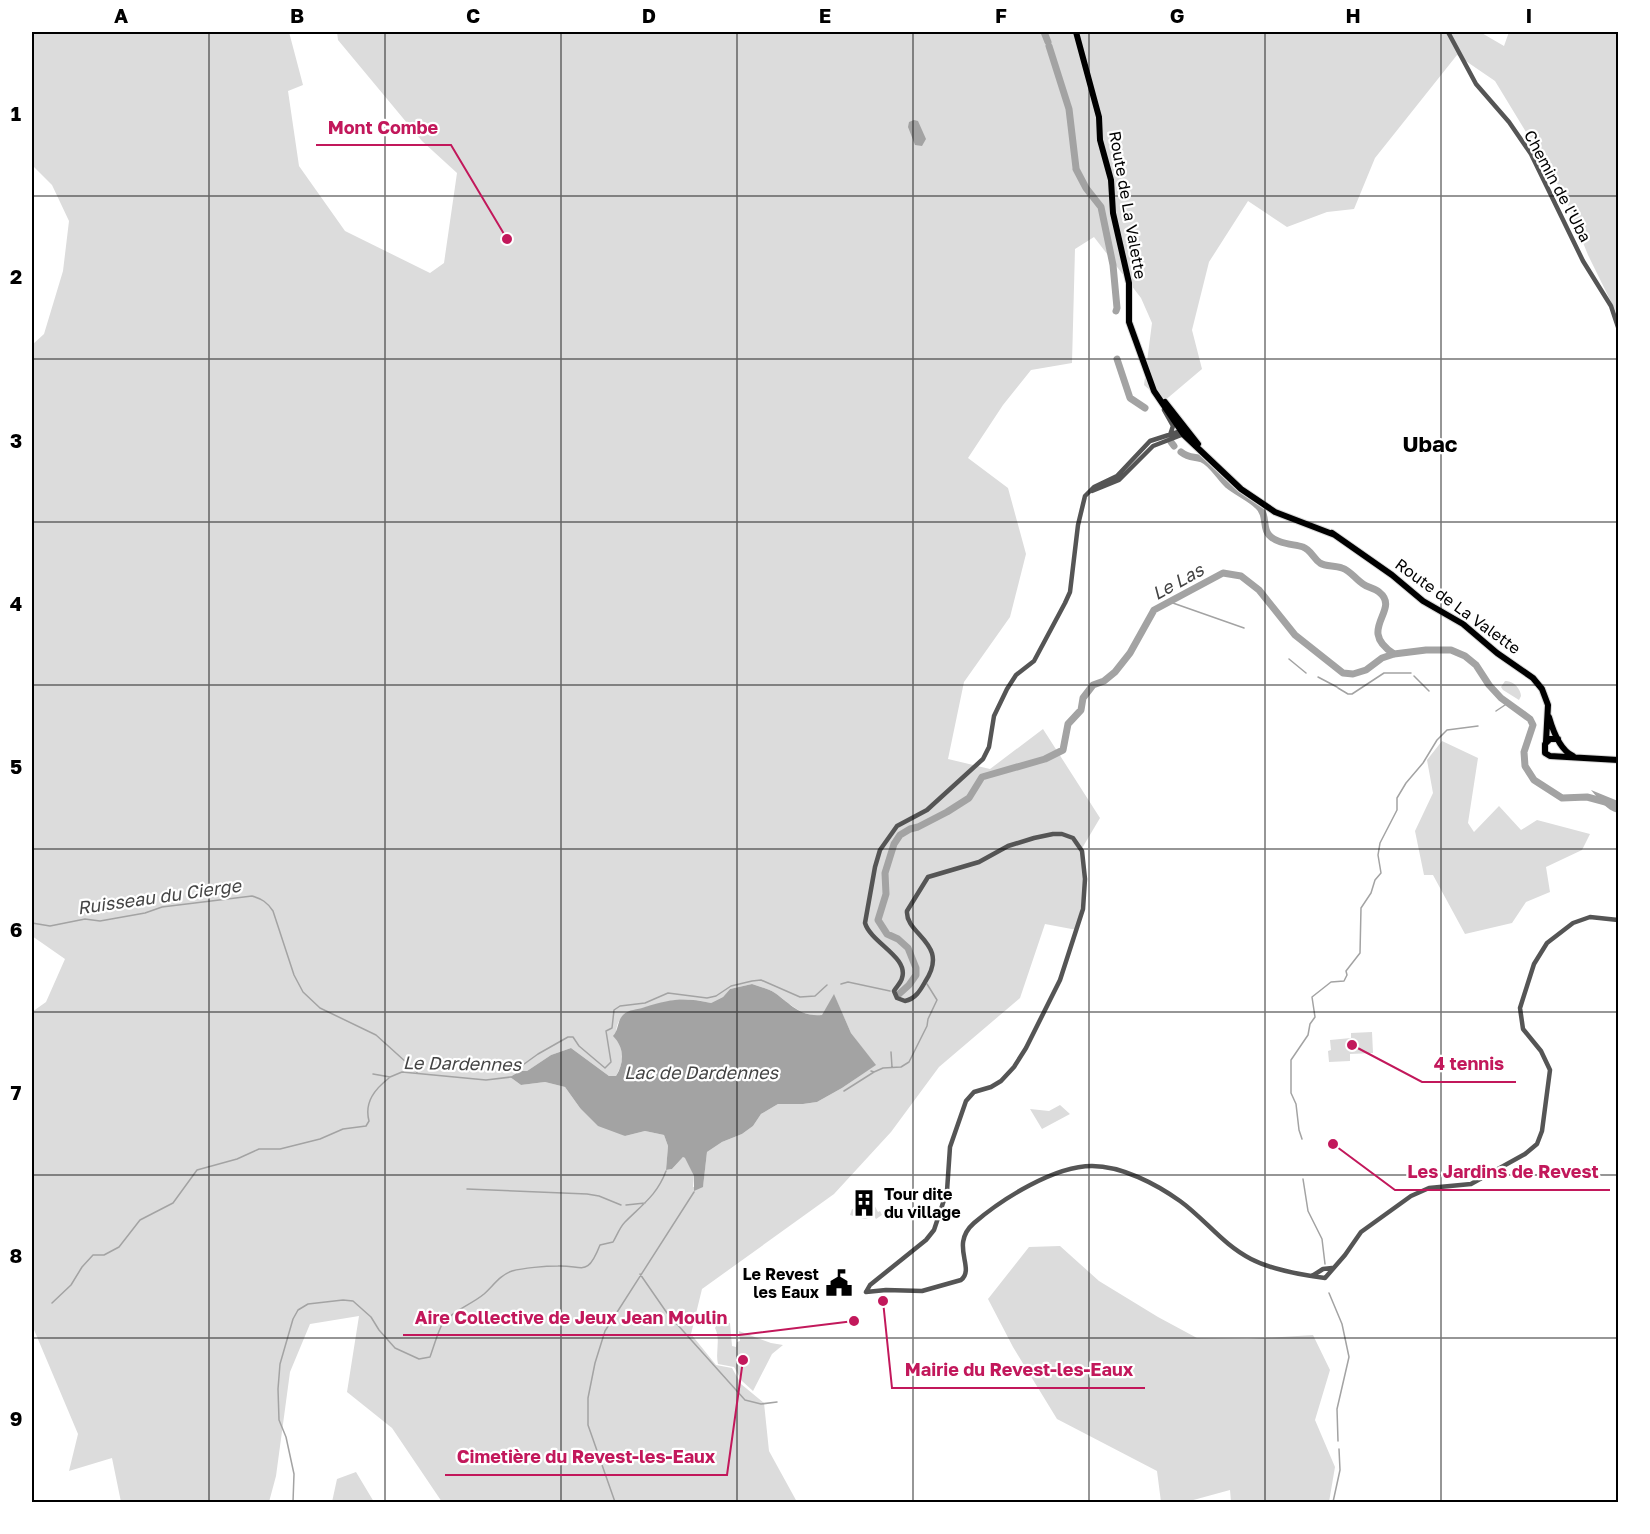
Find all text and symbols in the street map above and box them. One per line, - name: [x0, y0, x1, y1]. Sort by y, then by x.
- text: A: [114, 3, 128, 27]
- text: B: [290, 3, 304, 27]
- text: C: [466, 3, 480, 27]
- text: D: [642, 3, 656, 27]
- text: E: [819, 3, 831, 27]
- text: F: [995, 3, 1007, 27]
- text: G: [1170, 3, 1184, 27]
- text: H: [1345, 3, 1361, 27]
- text: I: [1526, 3, 1532, 27]
- text: 1: [11, 101, 21, 125]
- callout: Mont Combe: [316, 109, 451, 145]
- text: Mont Combe: [328, 116, 439, 138]
- street label: Chemin de l'Uba: [1520, 127, 1596, 245]
- street label: Route de La Valette: [1105, 129, 1151, 281]
- text: 2: [10, 264, 22, 288]
- text: 3: [10, 428, 22, 452]
- district label: Ubac: [1402, 430, 1458, 457]
- street label: Route de La Valette: [1391, 554, 1525, 658]
- water label: Le Las: [1148, 557, 1208, 604]
- text: 4: [10, 591, 22, 615]
- text: 5: [10, 754, 22, 778]
- water label: Ruisseau du Cierge: [76, 873, 244, 918]
- text: 6: [10, 917, 22, 941]
- callout: 4 tennis: [1422, 1046, 1516, 1082]
- water label: Le Dardennes: [403, 1051, 523, 1075]
- text: 4 tennis: [1434, 1052, 1504, 1074]
- water label: Lac de Dardennes: [624, 1061, 780, 1083]
- text: 7: [11, 1080, 22, 1104]
- callout: Les Jardins de Revest: [1395, 1154, 1610, 1190]
- text: Les Jardins de Revest: [1407, 1160, 1599, 1182]
- place label: Tour dite du village: [884, 1184, 961, 1222]
- building icon: Tour dite du village: [849, 1188, 879, 1218]
- text: 8: [10, 1243, 22, 1267]
- place label: Le Revest les Eaux: [742, 1264, 820, 1302]
- public building icon: Le Revest les Eaux: [824, 1268, 854, 1298]
- callout: Aire Collective de Jeux Jean Moulin: [403, 1299, 739, 1335]
- text: Aire Collective de Jeux Jean Moulin: [415, 1306, 727, 1328]
- callout: Mairie du Revest-les-Eaux: [892, 1352, 1145, 1388]
- text: Mairie du Revest-les-Eaux: [905, 1358, 1134, 1380]
- text: 9: [10, 1406, 22, 1430]
- callout: Cimetière du Revest-les-Eaux: [445, 1439, 727, 1475]
- text: Cimetière du Revest-les-Eaux: [457, 1445, 716, 1467]

